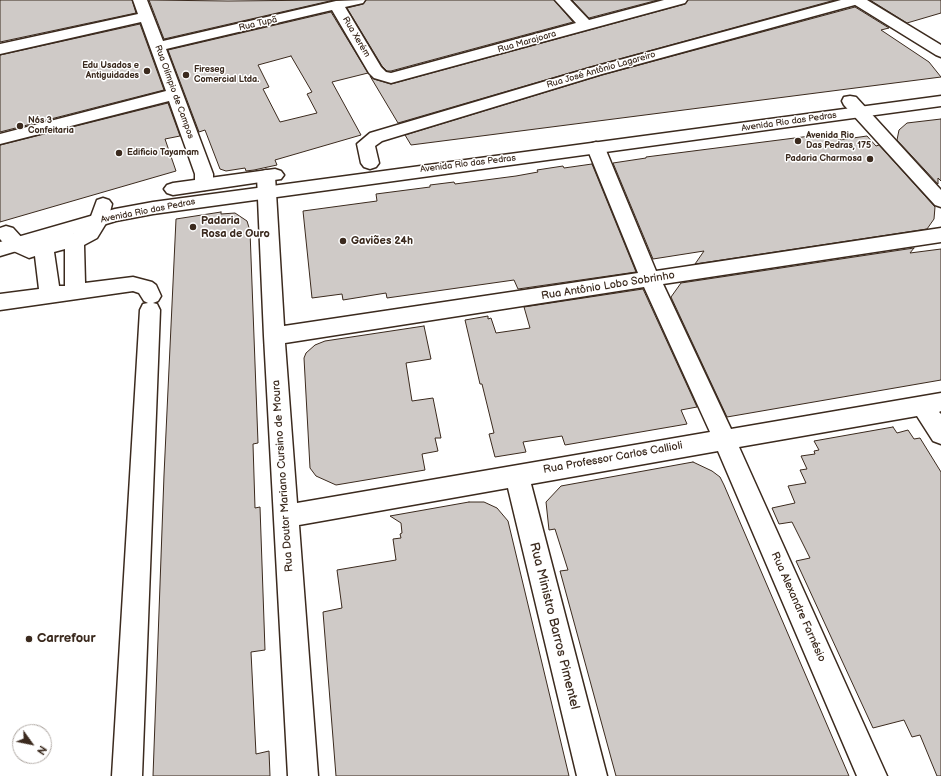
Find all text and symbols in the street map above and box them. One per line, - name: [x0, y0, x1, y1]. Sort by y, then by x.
- street label: Rua Tupã: [238, 14, 278, 34]
- street label: Rua Xerém: [340, 15, 372, 59]
- street label: Rua Marajoara: [496, 28, 558, 56]
- street label: Rua Olímpio de Campos: [152, 44, 196, 140]
- street label: Rua José Antônio Lagareiro: [545, 49, 657, 91]
- place label: Edu Usados e Antiguidades: [82, 61, 139, 82]
- place label: Fireseg Comercial Ltda.: [194, 65, 259, 86]
- marker: Edu Usados e Antiguidades: [142, 66, 152, 76]
- marker: Fireseg Comercial Ltda.: [181, 70, 191, 80]
- street label: Avenida Rio das Pedras: [741, 110, 837, 134]
- place label: Nós 3 Confeitaria: [28, 116, 74, 137]
- marker: Nós 3 Confeitaria: [15, 121, 25, 131]
- place label: Avenida Rio Das Pedras, 175: [806, 131, 871, 152]
- marker: Avenida Rio Das Pedras, 175: [793, 136, 803, 146]
- marker: Edificio Tayamam: [114, 148, 124, 158]
- place label: Edificio Tayamam: [127, 148, 199, 158]
- street label: Avenida Rio das Pedras: [420, 153, 516, 175]
- place label: Padaria Charmosa: [785, 154, 862, 164]
- marker: Padaria Charmosa: [865, 154, 875, 164]
- street label: Avenida Rio das Pedras: [100, 197, 196, 225]
- place label: Padaria Rosa de Ouro: [201, 214, 270, 240]
- marker: Padaria Rosa de Ouro: [188, 222, 198, 232]
- place label: Gaviões 24h: [351, 234, 413, 248]
- marker: Gaviões 24h: [338, 236, 348, 246]
- street label: Rua Antônio Lobo Sobrinho: [540, 269, 676, 303]
- street label: Rua Doutor Mariano Cursino de Moura: [270, 380, 296, 572]
- street label: Rua Professor Carlos Callioli: [542, 439, 684, 477]
- street label: Rua Ministro Barros Pimentel: [526, 541, 582, 711]
- street label: Rua Alexandre Farnésio: [768, 550, 828, 664]
- place label: Carrefour: [37, 631, 96, 647]
- marker: Carrefour: [24, 634, 34, 644]
- north arrow: [12, 724, 52, 764]
- text: N: [34, 743, 49, 757]

